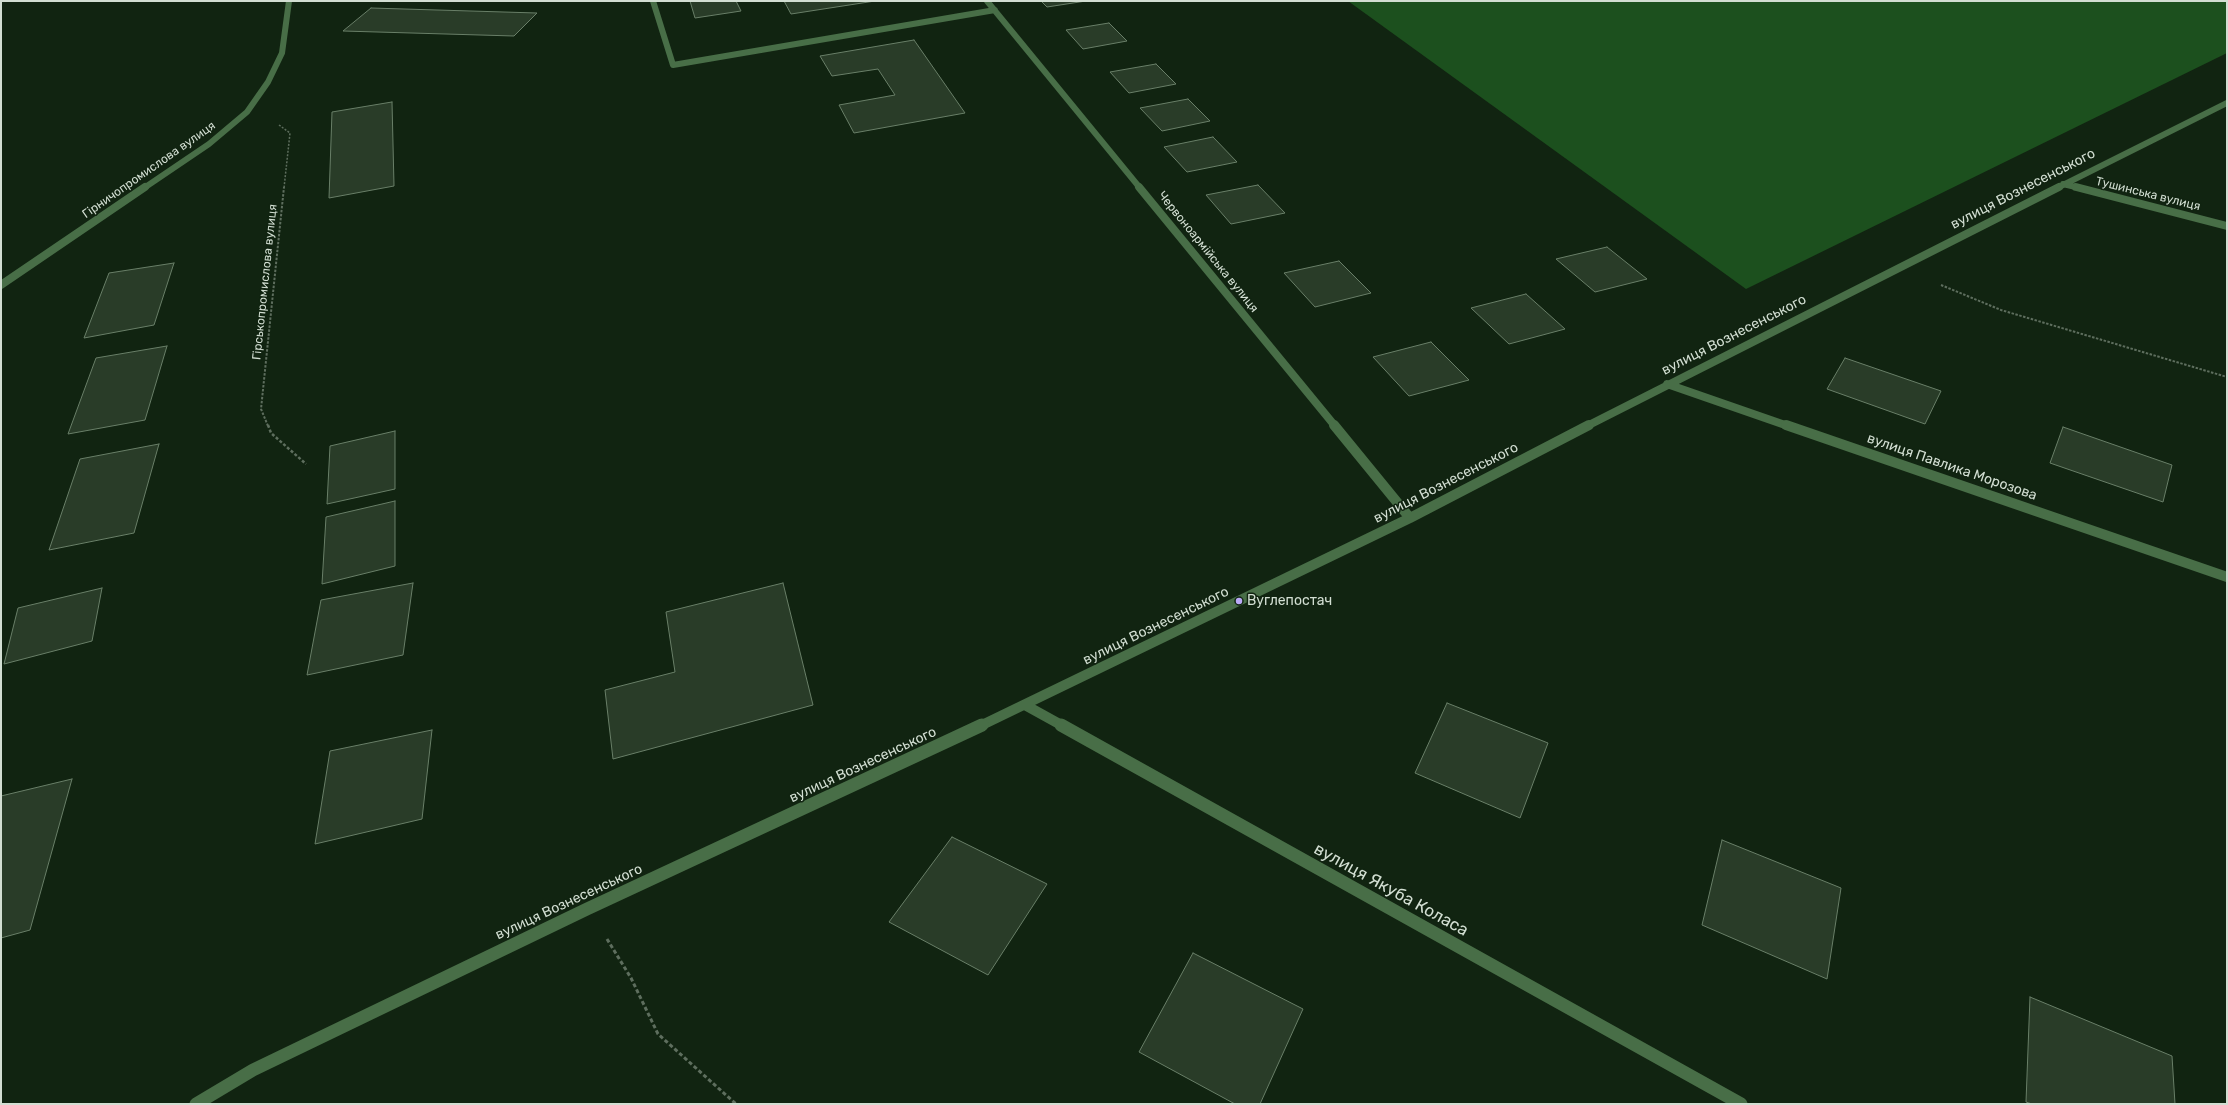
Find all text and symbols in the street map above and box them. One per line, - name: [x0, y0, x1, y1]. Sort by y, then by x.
- street label: Гірничопромислова вулиця: [80, 119, 218, 221]
- street label: вулиця Вознесенського: [1948, 145, 2098, 233]
- street label: Тушинська вулиця: [2094, 174, 2202, 214]
- street label: Червоноармійська вулиця: [1155, 189, 1261, 315]
- street label: Гірськопромислова вулиця: [250, 203, 280, 361]
- street label: вулиця Вознесенського: [1659, 291, 1809, 379]
- street label: вулиця Павлика Морозова: [1865, 430, 2039, 504]
- street label: вулиця Вознесенського: [1371, 439, 1521, 527]
- street label: вулиця Вознесенського: [1080, 583, 1232, 669]
- place label: Вуглепостач: [1247, 593, 1332, 609]
- marker: Вуглепостач: [1234, 596, 1244, 606]
- street label: вулиця Вознесенського: [787, 724, 939, 806]
- street label: вулиця Якуба Коласа: [1310, 839, 1472, 941]
- street label: вулиця Вознесенського: [493, 861, 645, 943]

